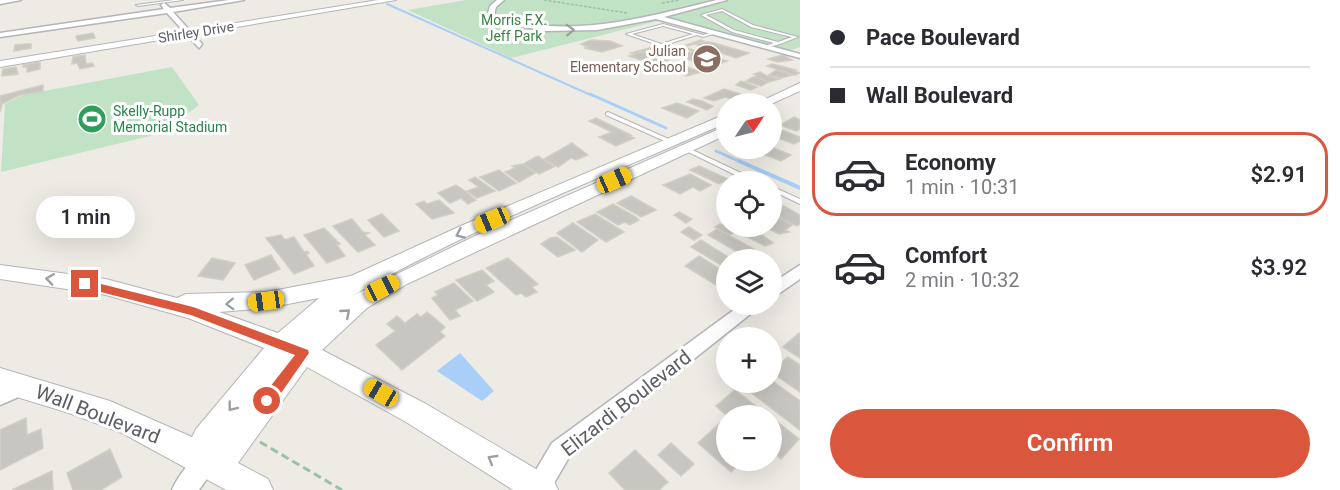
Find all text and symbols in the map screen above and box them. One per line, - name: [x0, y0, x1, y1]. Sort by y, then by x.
- park label: Morris F.X. Jeff Park: [481, 12, 547, 44]
- street label: Shirley Drive: [157, 18, 235, 46]
- one-way arrow: [565, 24, 574, 36]
- text: Pace Boulevard: [866, 25, 1020, 50]
- place label: Julian Elementary School: [570, 43, 686, 75]
- school or university icon: Julian Elementary School: [691, 43, 723, 75]
- text: Wall Boulevard: [866, 83, 1013, 108]
- north arrow: [716, 93, 782, 159]
- map controls: [716, 93, 782, 471]
- sports icon: Skelly-Rupp Memorial Stadium: [76, 103, 108, 135]
- place label: Skelly-Rupp Memorial Stadium: [113, 103, 227, 135]
- icon: car: [833, 147, 887, 201]
- text: Economy: [905, 150, 996, 175]
- text: $2.91: [1250, 162, 1307, 187]
- car: [594, 164, 634, 196]
- button: locate: [716, 171, 782, 237]
- text: 1 min · 10:31: [905, 175, 1020, 199]
- callout: 1 min: [36, 197, 134, 239]
- text: 1 min: [60, 205, 111, 229]
- car: [472, 205, 512, 235]
- one-way arrow: [456, 226, 467, 238]
- icon: car: [833, 240, 887, 294]
- text: Comfort: [905, 243, 987, 268]
- button: layers: [716, 249, 782, 315]
- text: $3.92: [1250, 255, 1307, 280]
- text: 2 min · 10:32: [905, 268, 1020, 292]
- route end: [71, 270, 98, 297]
- car: [362, 272, 402, 304]
- one-way arrow: [45, 274, 55, 286]
- car: [247, 290, 285, 312]
- one-way arrow: [226, 298, 235, 310]
- one-way arrow: [339, 309, 350, 320]
- button: +: [716, 327, 782, 393]
- street label: Elizardi Boulevard: [556, 345, 696, 461]
- car: [361, 376, 401, 410]
- street label: Wall Boulevard: [32, 379, 164, 449]
- route start: [253, 387, 280, 414]
- one-way arrow: [228, 400, 239, 411]
- button: −: [716, 405, 782, 471]
- button: Confirm: [830, 409, 1310, 478]
- one-way arrow: [488, 454, 498, 466]

